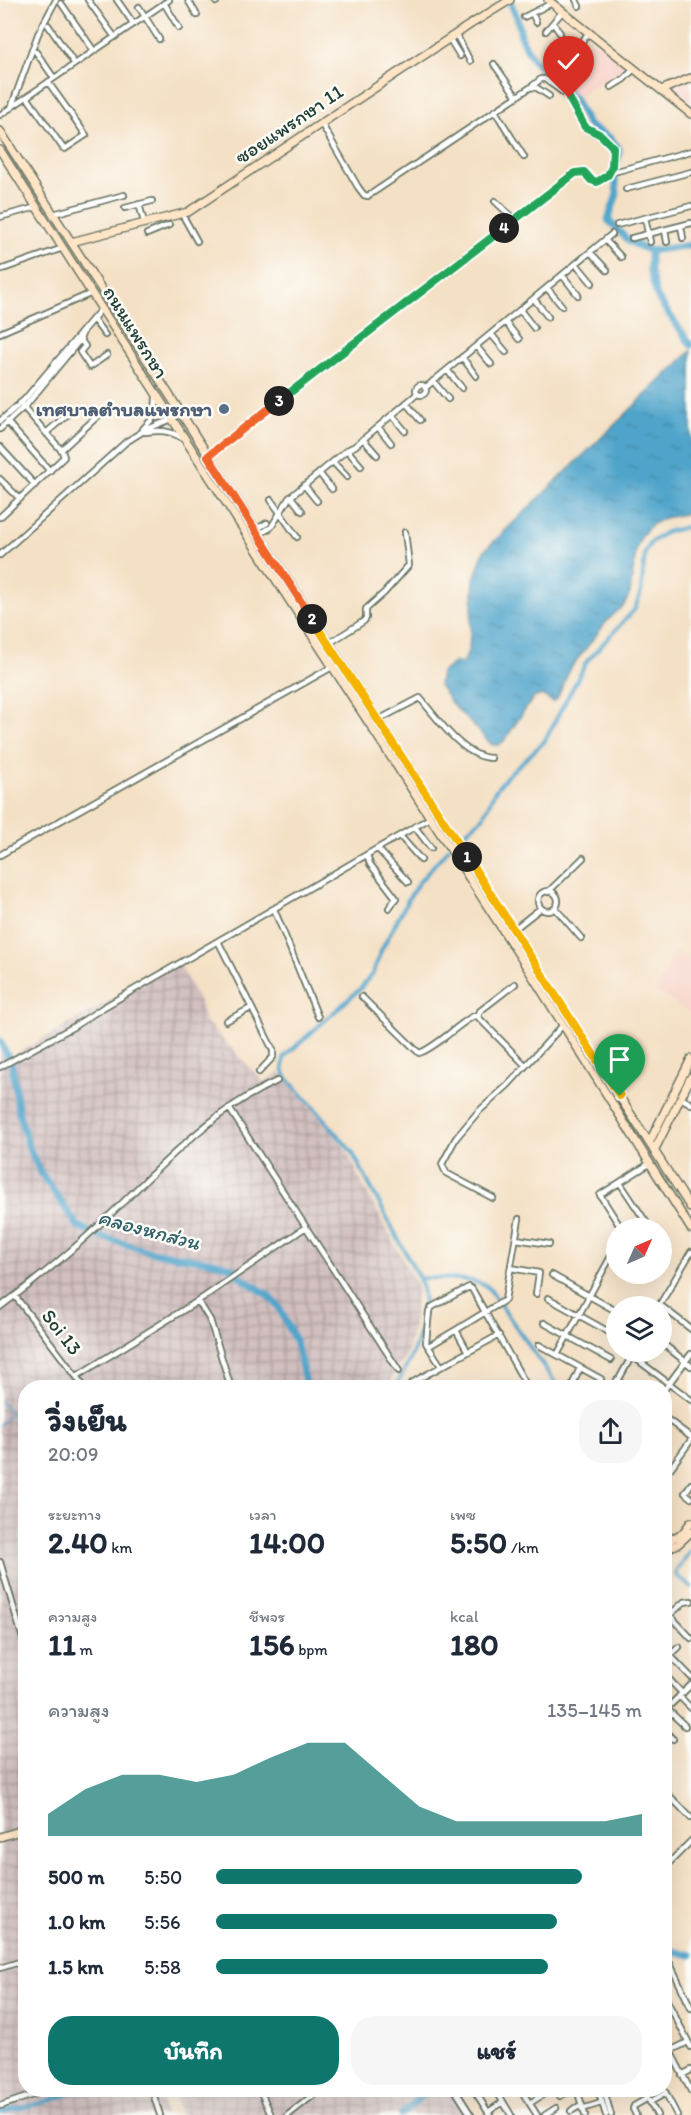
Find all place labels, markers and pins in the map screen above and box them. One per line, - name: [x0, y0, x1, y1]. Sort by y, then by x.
- pin: [543, 36, 594, 98]
- pin: 4: [489, 213, 519, 243]
- pin: 3: [264, 386, 294, 416]
- place label: เทศบาลตำบลแพรกษา: [36, 397, 212, 421]
- marker: เทศบาลตำบลแพรกษา: [217, 402, 231, 416]
- pin: 2: [297, 604, 327, 634]
- pin: 1: [452, 842, 482, 872]
- pin: [594, 1034, 645, 1096]

